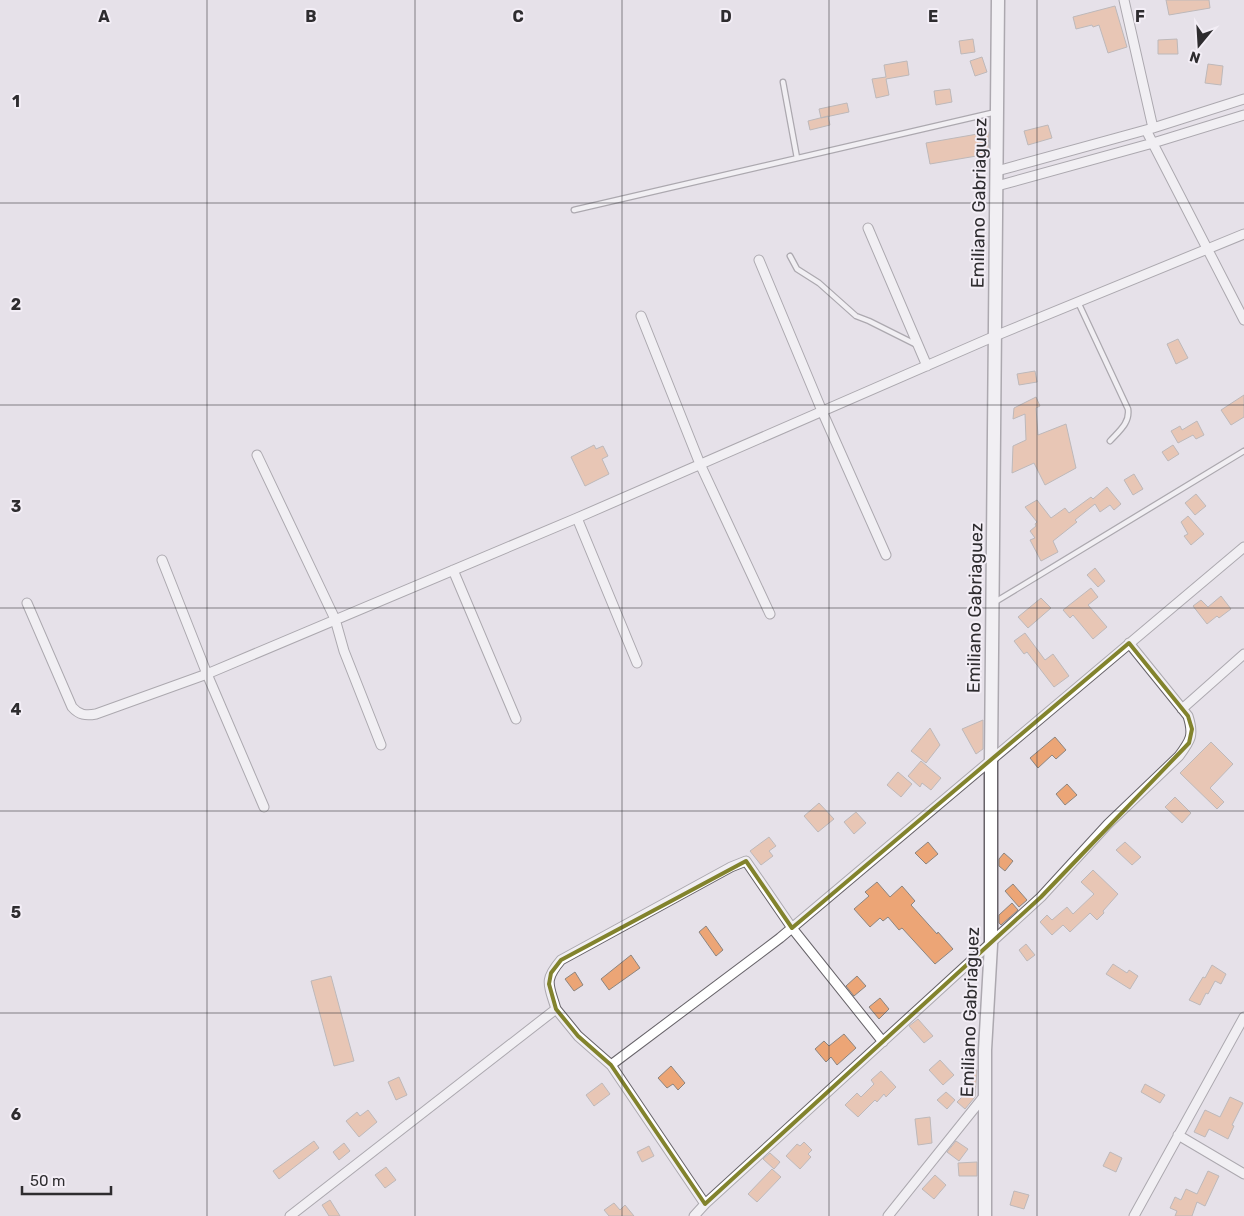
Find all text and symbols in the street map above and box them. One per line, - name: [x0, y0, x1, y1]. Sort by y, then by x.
- text: A: [98, 7, 110, 26]
- text: B: [305, 7, 317, 26]
- text: C: [512, 7, 524, 26]
- text: D: [720, 7, 732, 26]
- text: E: [928, 7, 938, 26]
- text: F: [1135, 7, 1145, 26]
- north arrow: [1174, 20, 1224, 70]
- text: N: [1188, 47, 1203, 67]
- text: 1: [12, 92, 20, 111]
- street label: Emiliano Gabriaguez: [967, 118, 991, 288]
- text: 2: [11, 295, 21, 314]
- text: 3: [11, 497, 21, 516]
- street label: Emiliano Gabriaguez: [963, 523, 987, 693]
- text: 4: [11, 700, 22, 719]
- text: 5: [11, 903, 21, 922]
- street label: Emiliano Gabriaguez: [956, 926, 984, 1098]
- text: 6: [11, 1105, 21, 1124]
- scale bar: [22, 1164, 111, 1196]
- text: 50 m: [30, 1172, 65, 1190]

